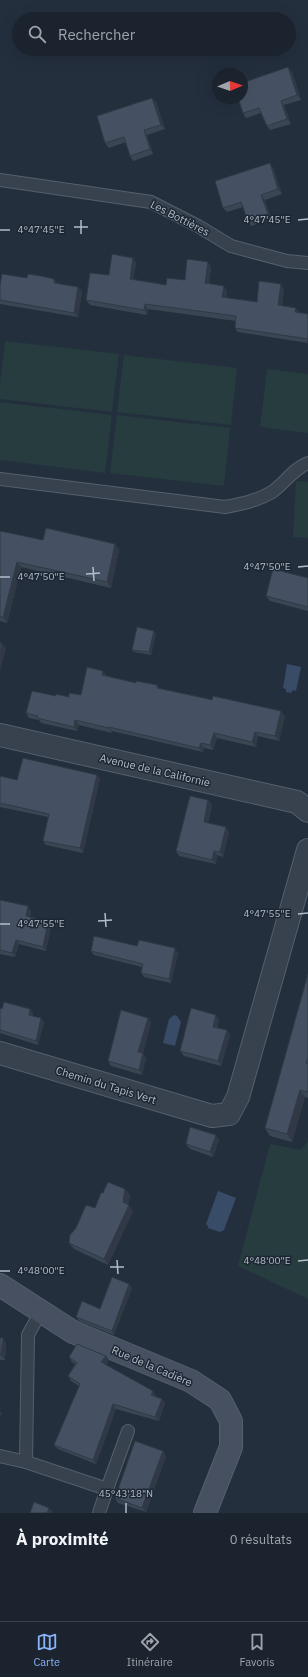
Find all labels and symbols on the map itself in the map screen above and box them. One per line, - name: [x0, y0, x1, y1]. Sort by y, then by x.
- north arrow: [212, 68, 248, 104]
- street label: Les Bottières: [148, 197, 212, 239]
- text: 4°47'45"E: [243, 213, 291, 226]
- text: 4°47'45"E: [17, 223, 65, 236]
- text: 4°47'50"E: [243, 560, 291, 573]
- text: 4°47'50"E: [17, 570, 65, 583]
- street label: Avenue de la Californie: [98, 750, 212, 790]
- text: 4°47'55"E: [243, 907, 291, 920]
- text: 4°47'55"E: [17, 917, 65, 930]
- street label: Chemin du Tapis Vert: [54, 1063, 158, 1107]
- text: 4°48'00"E: [243, 1254, 291, 1267]
- text: 4°48'00"E: [17, 1264, 65, 1277]
- street label: Rue de la Cadière: [110, 1343, 194, 1389]
- text: 45°43'18"N: [99, 1487, 153, 1500]

